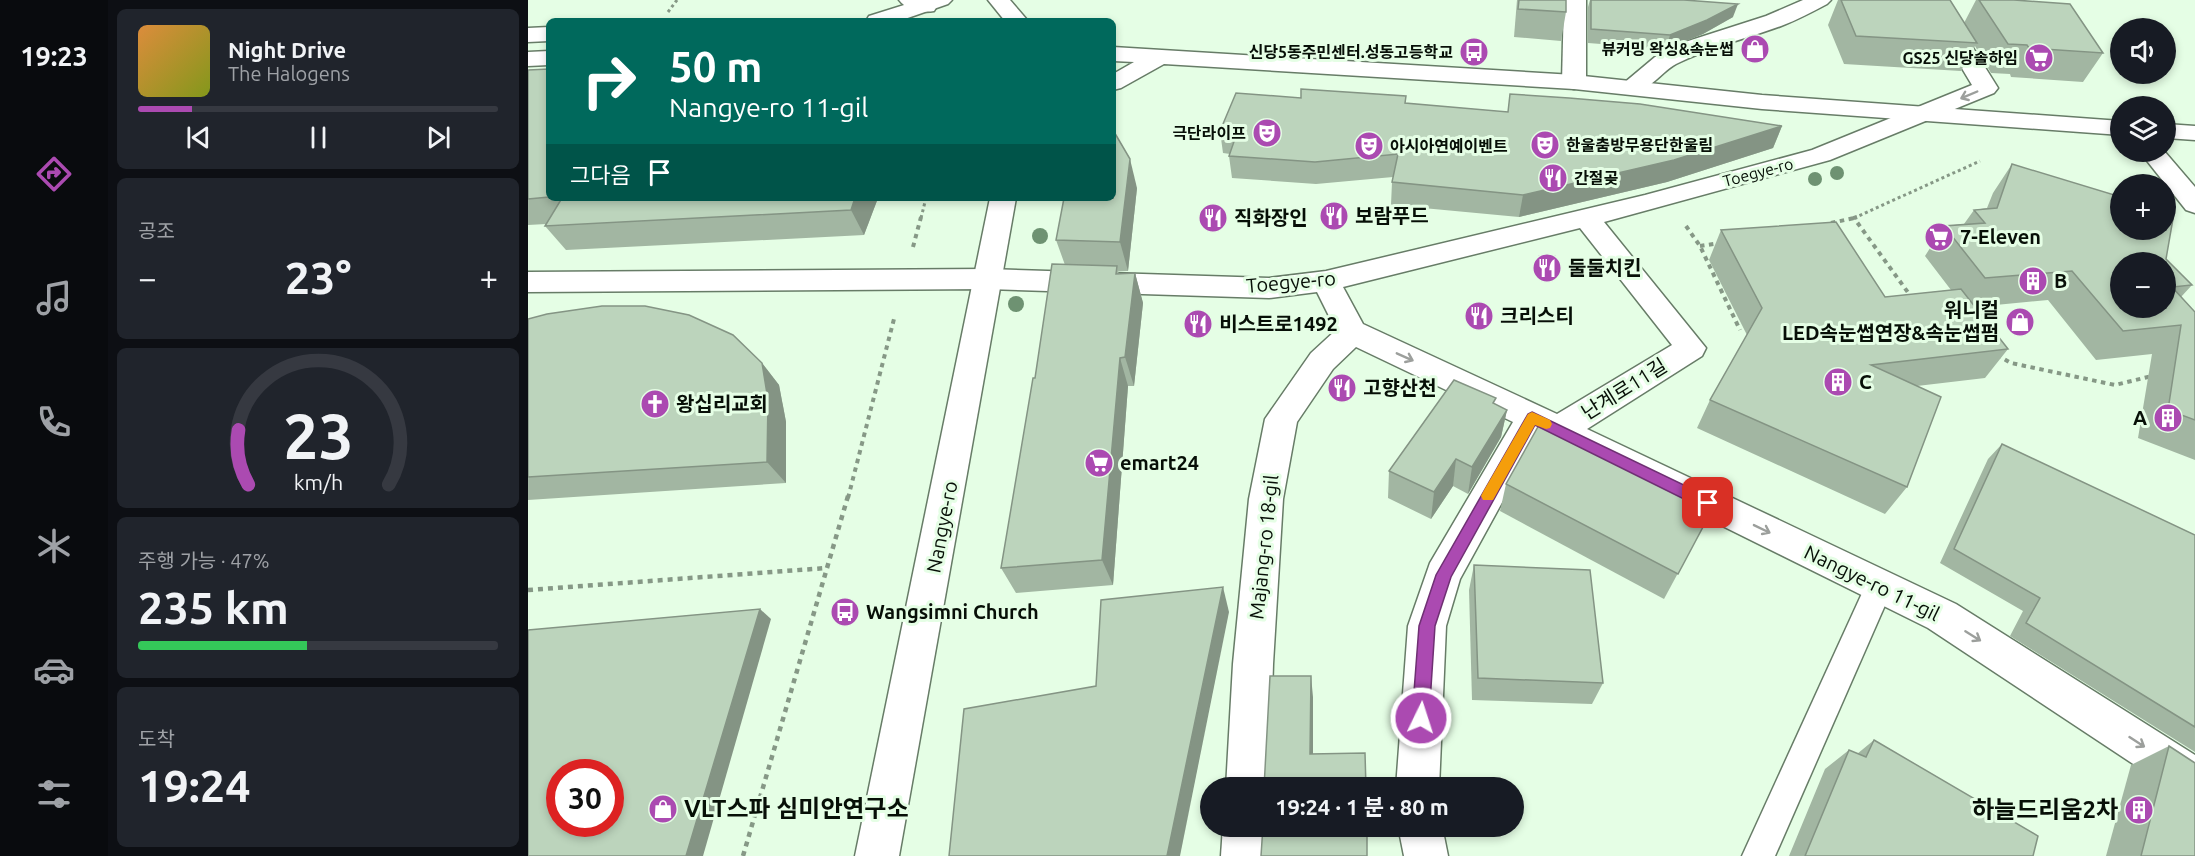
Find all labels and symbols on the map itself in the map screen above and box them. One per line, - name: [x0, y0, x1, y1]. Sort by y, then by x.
- shop icon: 뷰커밍 왁싱&속눈썹: [1739, 33, 1771, 65]
- bus stop icon: 신당5동주민센터.성동고등학교: [1458, 36, 1490, 68]
- place label: 뷰커밍 왁싱&속눈썹: [1601, 40, 1734, 58]
- supermarket icon: GS25 신당솔하임: [2023, 42, 2055, 74]
- place label: 신당5동주민센터.성동고등학교: [1249, 43, 1453, 61]
- place label: GS25 신당솔하임: [1902, 49, 2018, 67]
- one-way arrow: [1960, 90, 1979, 101]
- theatre icon: 극단라이프: [1251, 117, 1283, 149]
- place label: 극단라이프: [1172, 124, 1246, 142]
- theatre icon: 한울춤방무용단한울림: [1529, 129, 1561, 161]
- theatre icon: 아시아연예이벤트: [1353, 130, 1385, 162]
- place label: 한울춤방무용단한울림: [1566, 136, 1713, 154]
- place label: 아시아연예이벤트: [1390, 137, 1508, 155]
- street label: Toegye-ro: [1721, 154, 1795, 190]
- restaurant icon: 간절곶: [1537, 162, 1569, 194]
- place label: 간절곶: [1574, 169, 1618, 187]
- restaurant icon: 보람푸드: [1318, 200, 1350, 232]
- restaurant icon: 직화장인: [1197, 202, 1229, 234]
- place label: 보람푸드: [1355, 204, 1429, 227]
- place label: 직화장인: [1234, 206, 1308, 229]
- supermarket icon: 7-Eleven: [1923, 221, 1955, 253]
- place label: 7-Eleven: [1960, 225, 2041, 248]
- restaurant icon: 둘둘치킨: [1531, 252, 1563, 284]
- place label: 둘둘치킨: [1568, 256, 1642, 279]
- building icon: B: [2017, 265, 2049, 297]
- street label: Toegye-ro: [1245, 266, 1337, 297]
- place label: B: [2054, 269, 2067, 292]
- place label: 워니컬 LED속눈썹연장&속눈썹펌: [1782, 298, 1999, 344]
- restaurant icon: 크리스티: [1463, 300, 1495, 332]
- place label: 크리스티: [1500, 304, 1574, 327]
- shop icon: 워니컬 LED속눈썹연장&속눈썹펌: [2004, 306, 2036, 338]
- restaurant icon: 비스트로1492: [1182, 308, 1214, 340]
- place label: 비스트로1492: [1219, 312, 1338, 335]
- one-way arrow: [1395, 351, 1413, 363]
- street label: 난계로11길: [1577, 353, 1671, 424]
- building icon: C: [1822, 366, 1854, 398]
- place label: C: [1859, 370, 1872, 393]
- restaurant icon: 고향산천: [1326, 372, 1358, 404]
- place label: 고향산천: [1363, 376, 1437, 399]
- church icon: 왕십리교회: [639, 388, 671, 420]
- place label: 왕십리교회: [676, 392, 768, 415]
- building icon: A: [2152, 402, 2184, 434]
- place label: A: [2133, 406, 2147, 429]
- supermarket icon: emart24: [1083, 447, 1115, 479]
- place label: emart24: [1120, 451, 1199, 474]
- street label: Majang-ro 18-gil: [1244, 473, 1283, 620]
- pin: [1682, 477, 1733, 528]
- street label: Nangye-ro: [921, 479, 962, 575]
- one-way arrow: [1752, 524, 1770, 536]
- street label: Nangye-ro 11-gil: [1801, 540, 1944, 625]
- bus stop icon: Wangsimni Church: [829, 596, 861, 628]
- place label: Wangsimni Church: [866, 600, 1039, 623]
- one-way arrow: [1964, 630, 1981, 642]
- position arrow: [1389, 686, 1453, 750]
- one-way arrow: [2128, 736, 2145, 748]
- speed limit sign: 30: [546, 759, 624, 837]
- shop icon: VLT스파 심미안연구소: [647, 793, 679, 825]
- building icon: 하늘드리움2차: [2123, 794, 2155, 826]
- place label: VLT스파 심미안연구소: [684, 795, 909, 822]
- place label: 하늘드리움2차: [1972, 796, 2118, 823]

